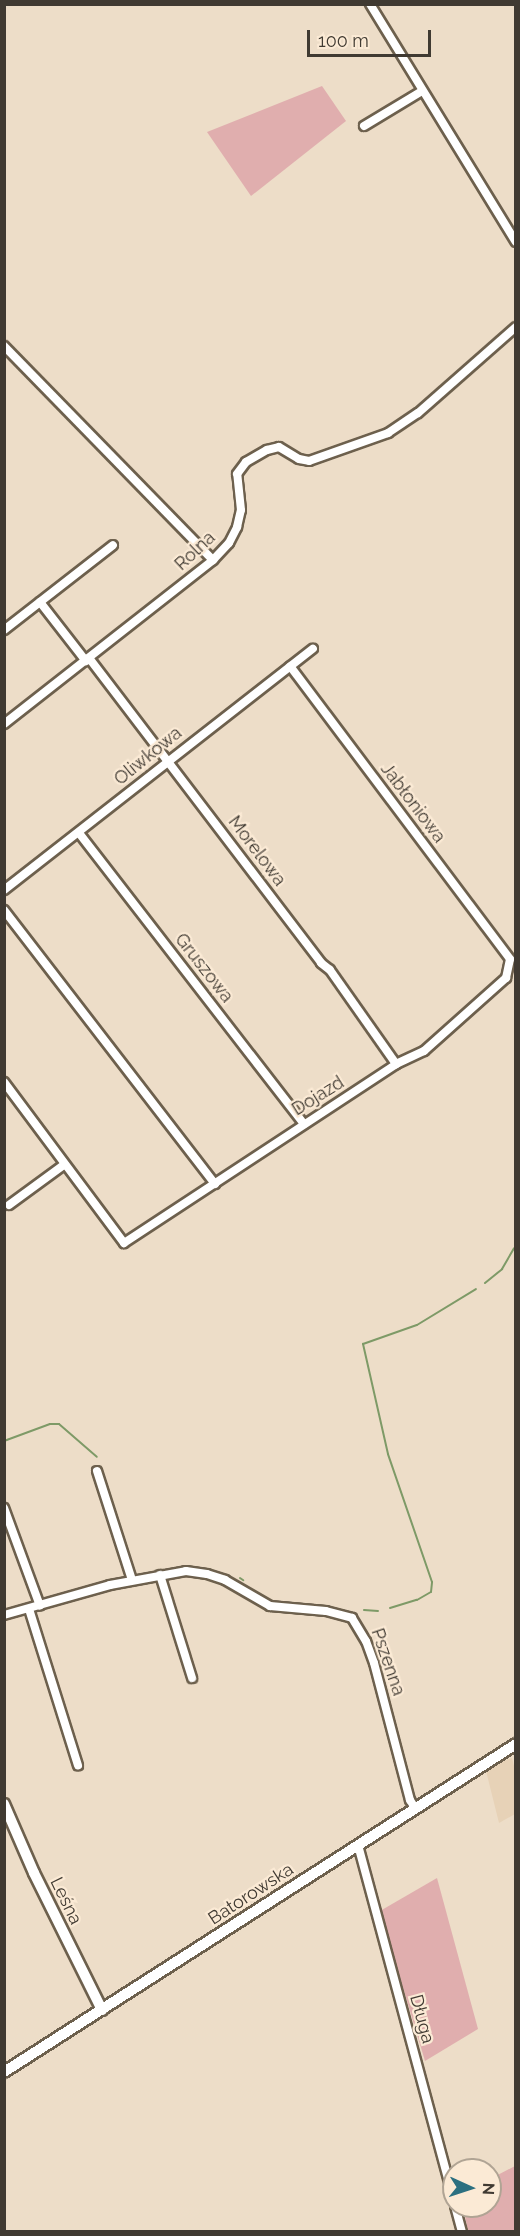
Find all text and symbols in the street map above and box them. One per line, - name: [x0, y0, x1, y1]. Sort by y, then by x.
- scale bar: [310, 18, 434, 56]
- text: 100 m: [318, 30, 369, 51]
- street label: Rolna: [170, 527, 220, 575]
- street label: Oliwkowa: [110, 722, 186, 790]
- street label: Jabłoniowa: [376, 759, 450, 847]
- street label: Morelowa: [224, 812, 290, 890]
- street label: Gruszowa: [170, 929, 238, 1007]
- street label: Dojazd: [288, 1072, 348, 1120]
- street label: Pszenna: [366, 1625, 410, 1699]
- street label: Batorowska: [204, 1858, 298, 1930]
- street label: Leśna: [45, 1874, 87, 1928]
- street label: Długa: [405, 1992, 439, 2046]
- north arrow: [442, 2158, 502, 2218]
- text: N: [479, 2182, 498, 2195]

